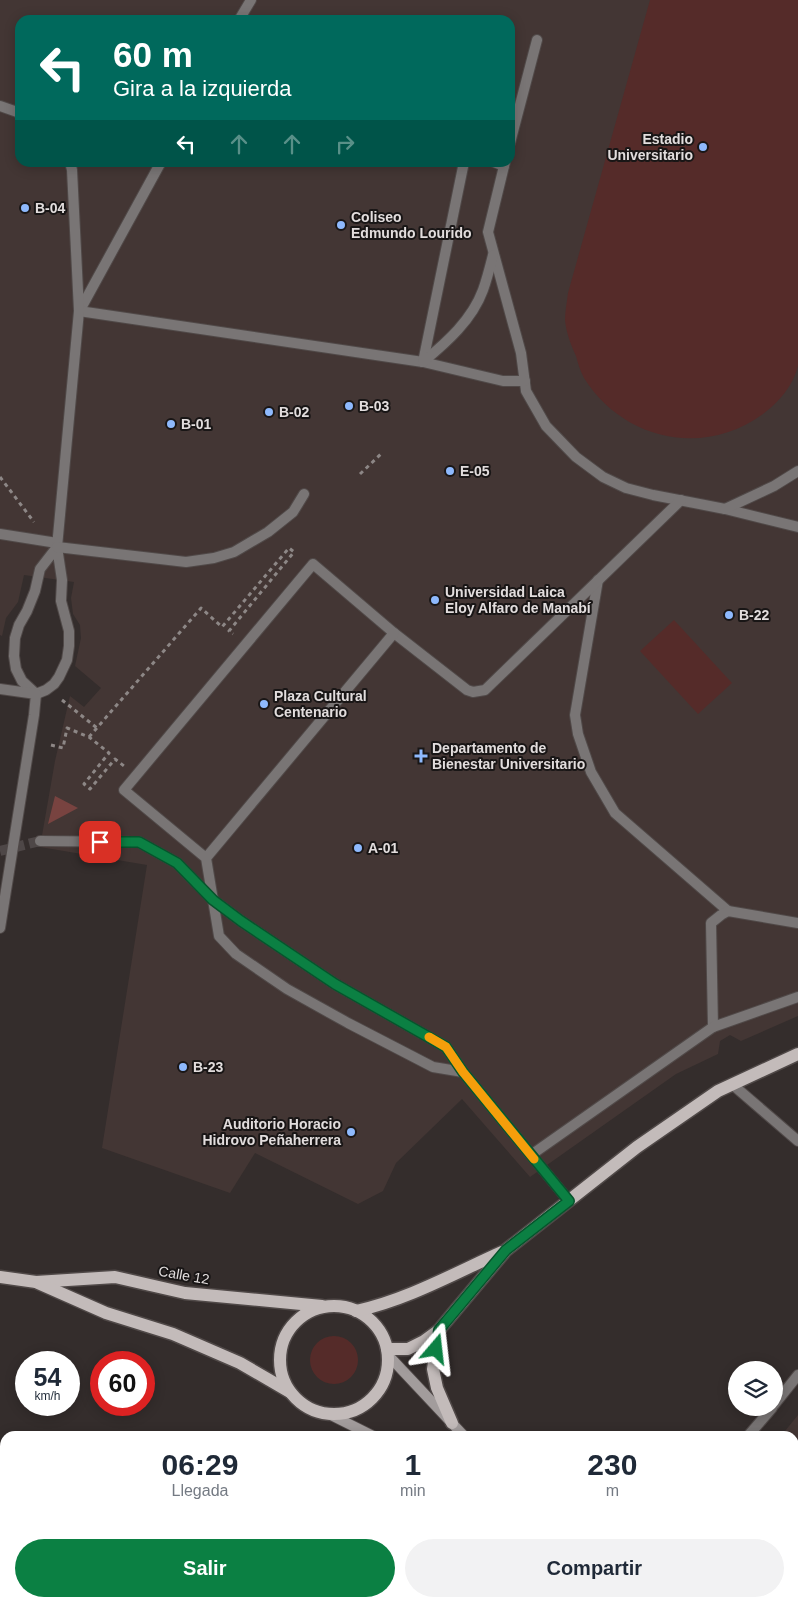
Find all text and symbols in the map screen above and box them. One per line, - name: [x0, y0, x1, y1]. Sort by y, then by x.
- icon: left: [30, 35, 95, 100]
- text: 60 m: [113, 35, 193, 74]
- text: Gira a la izquierda: [113, 76, 292, 101]
- icon: left: [172, 130, 200, 158]
- icon: ahead: [225, 130, 253, 158]
- icon: ahead: [278, 130, 306, 158]
- icon: right: [331, 130, 359, 158]
- place label: Estadio Universitario: [607, 131, 693, 163]
- marker: Estadio Universitario: [697, 141, 709, 153]
- place label: B-04: [35, 200, 66, 216]
- marker: B-04: [19, 202, 31, 214]
- place label: Coliseo Edmundo Lourido: [351, 209, 472, 241]
- marker: Coliseo Edmundo Lourido: [335, 219, 347, 231]
- place label: B-03: [359, 398, 390, 414]
- marker: B-03: [343, 400, 355, 412]
- place label: B-02: [279, 404, 310, 420]
- marker: B-02: [263, 406, 275, 418]
- place label: B-01: [181, 416, 212, 432]
- marker: B-01: [165, 418, 177, 430]
- place label: E-05: [460, 463, 490, 479]
- marker: E-05: [444, 465, 456, 477]
- place label: Universidad Laica Eloy Alfaro de Manabí: [445, 584, 592, 616]
- marker: Universidad Laica Eloy Alfaro de Manabí: [429, 594, 441, 606]
- place label: B-22: [739, 607, 770, 623]
- marker: B-22: [723, 609, 735, 621]
- place label: Plaza Cultural Centenario: [274, 688, 367, 720]
- marker: Plaza Cultural Centenario: [258, 698, 270, 710]
- place label: Departamento de Bienestar Universitario: [432, 740, 585, 772]
- marker: Departamento de Bienestar Universitario: [414, 749, 428, 763]
- pin: [79, 821, 121, 863]
- icon: arrive: [86, 828, 114, 856]
- place label: A-01: [368, 840, 399, 856]
- marker: A-01: [352, 842, 364, 854]
- place label: B-23: [193, 1059, 224, 1075]
- marker: B-23: [177, 1061, 189, 1073]
- place label: Auditorio Horacio Hidrovo Peñaherrera: [203, 1116, 341, 1148]
- marker: Auditorio Horacio Hidrovo Peñaherrera: [345, 1126, 357, 1138]
- street label: Calle 12: [157, 1263, 211, 1287]
- position arrow: [409, 1322, 461, 1374]
- speed limit sign: 60: [90, 1351, 155, 1416]
- map controls: [728, 1361, 783, 1416]
- button: layers: [728, 1361, 783, 1416]
- text: 54: [34, 1363, 61, 1391]
- text: km/h: [34, 1389, 61, 1403]
- text: 06:29: [162, 1448, 238, 1481]
- text: 1: [404, 1448, 421, 1481]
- text: 230: [587, 1448, 637, 1481]
- text: Llegada: [171, 1482, 228, 1499]
- text: min: [400, 1482, 426, 1499]
- text: m: [606, 1482, 619, 1499]
- button: Salir: [15, 1539, 395, 1597]
- button: Compartir: [405, 1539, 784, 1597]

